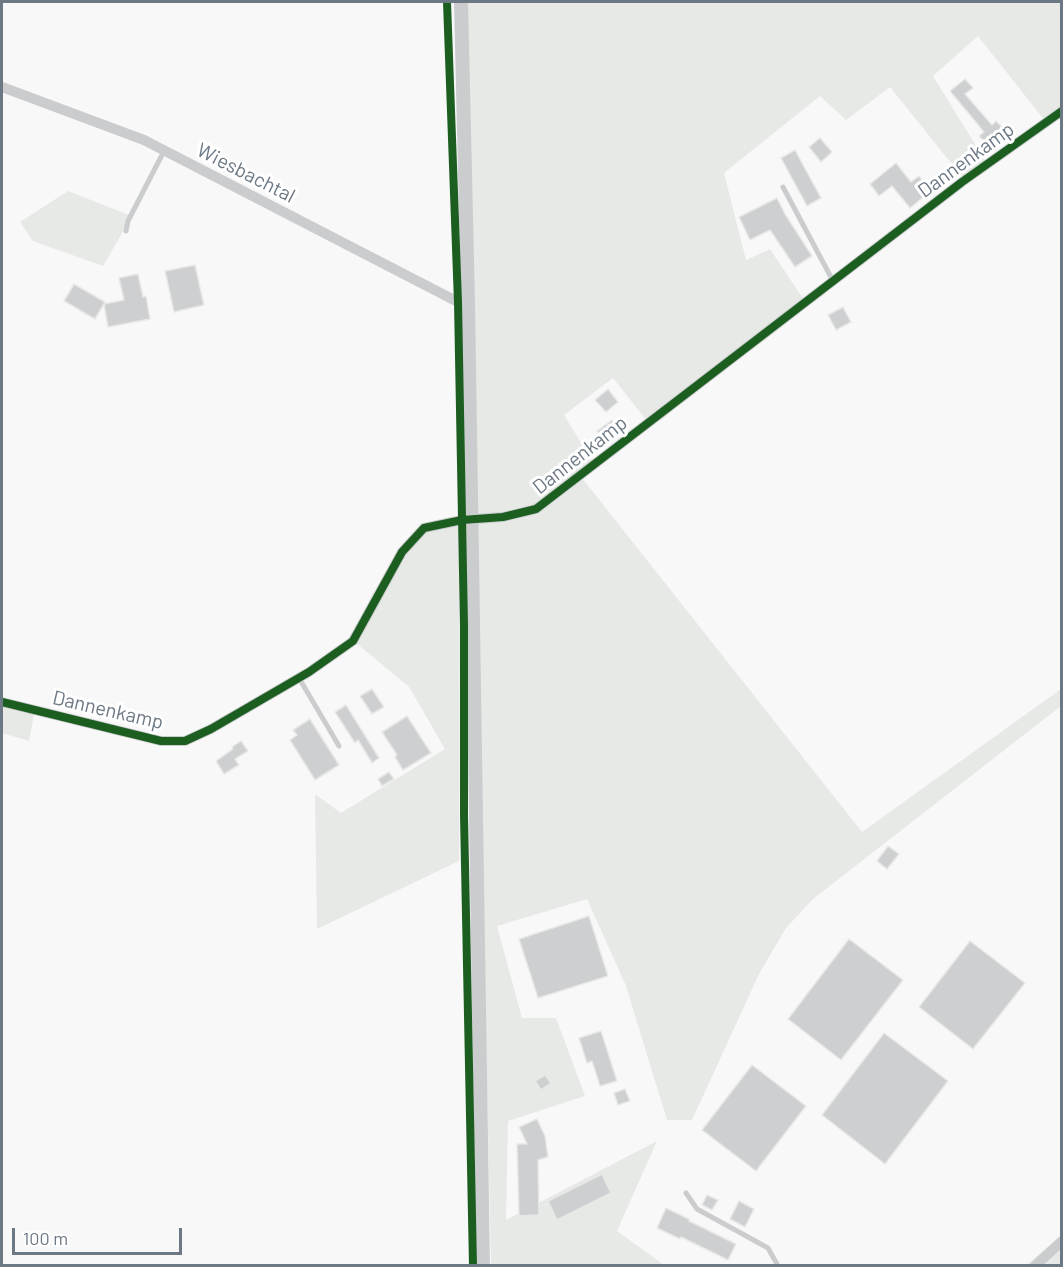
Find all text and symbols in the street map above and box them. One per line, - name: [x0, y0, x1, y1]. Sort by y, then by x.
- street label: Dannenkamp: [913, 117, 1019, 203]
- street label: Wiesbachtal: [193, 138, 299, 208]
- street label: Dannenkamp: [528, 411, 632, 499]
- street label: Dannenkamp: [50, 686, 166, 734]
- scale bar: [15, 1216, 184, 1254]
- text: 100 m: [23, 1227, 68, 1249]

